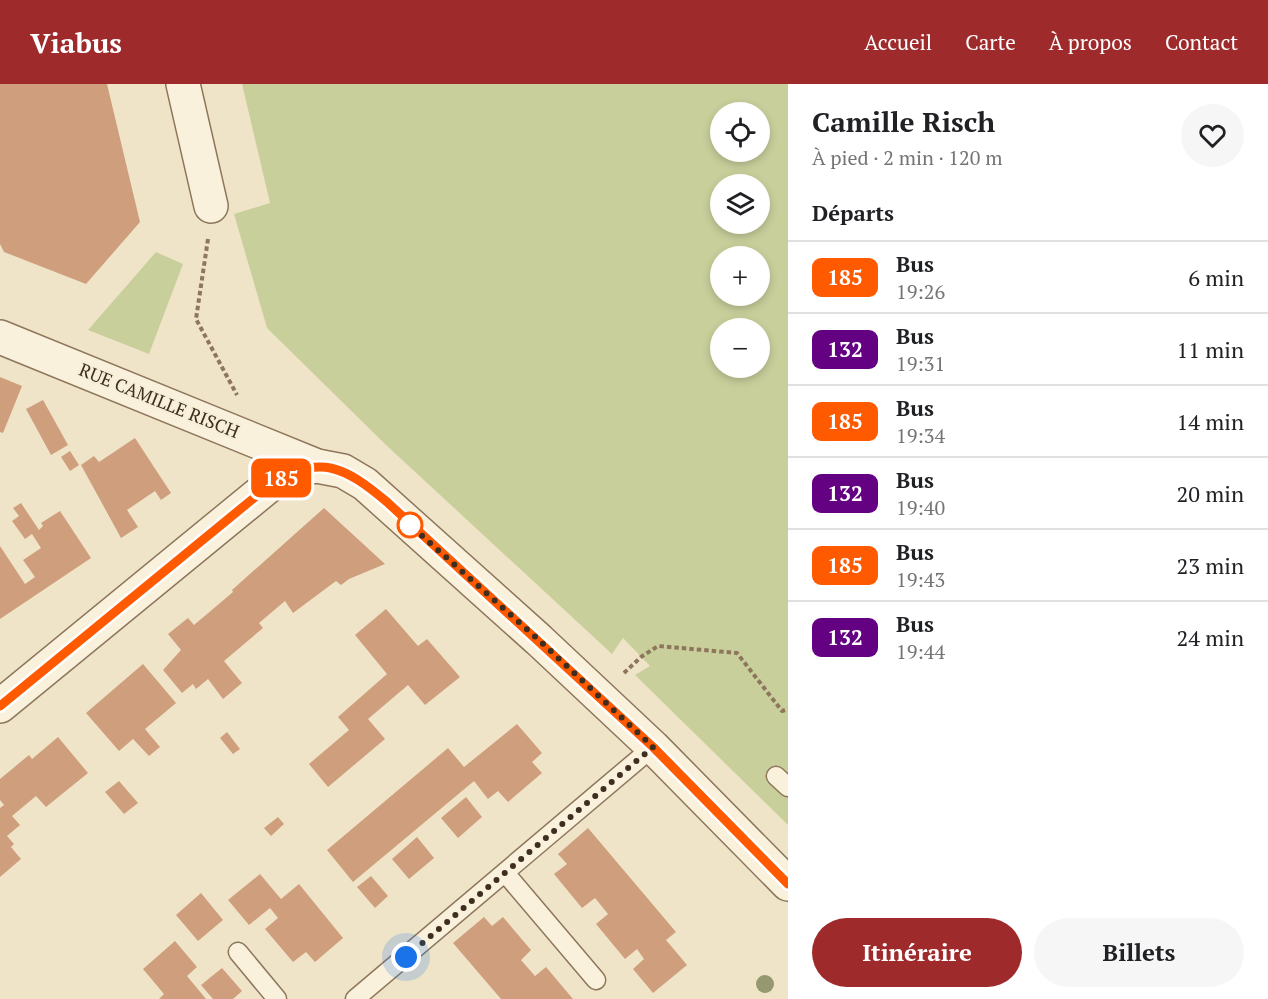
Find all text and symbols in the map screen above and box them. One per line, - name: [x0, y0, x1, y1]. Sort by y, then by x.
- text: Viabus: [30, 24, 122, 61]
- text: Accueil: [864, 28, 932, 56]
- text: Carte: [965, 28, 1016, 56]
- text: À propos: [1049, 28, 1132, 56]
- text: Contact: [1165, 28, 1238, 56]
- map controls: [710, 102, 770, 378]
- button: locate: [710, 102, 770, 162]
- text: Camille Risch: [812, 103, 995, 140]
- button: heart: [1181, 104, 1244, 167]
- text: À pied · 2 min · 120 m: [812, 144, 1002, 171]
- button: layers: [710, 174, 770, 234]
- text: Départs: [812, 198, 894, 227]
- button: +: [710, 246, 770, 306]
- text: Bus: [896, 249, 934, 278]
- text: 185: [827, 263, 863, 291]
- text: 6 min: [1188, 263, 1244, 292]
- text: 19:26: [896, 278, 945, 305]
- button: −: [710, 318, 770, 378]
- text: Bus: [896, 321, 934, 350]
- text: 132: [827, 335, 863, 363]
- text: 11 min: [1177, 335, 1244, 364]
- text: 19:31: [896, 350, 945, 377]
- street label: RUE CAMILLE RISCH: [76, 357, 243, 443]
- text: Bus: [896, 393, 934, 422]
- text: 185: [827, 407, 863, 435]
- text: 14 min: [1177, 407, 1244, 436]
- text: 19:34: [896, 422, 945, 449]
- line badge: 185: [246, 458, 316, 498]
- text: 185: [263, 464, 299, 492]
- text: Bus: [896, 465, 934, 494]
- text: 132: [827, 479, 863, 507]
- text: 20 min: [1177, 479, 1244, 508]
- text: 19:40: [896, 494, 945, 521]
- unlabelled marker: [397, 512, 423, 538]
- text: Bus: [896, 537, 934, 566]
- text: 185: [827, 551, 863, 579]
- text: 23 min: [1177, 551, 1244, 580]
- text: 19:43: [896, 566, 945, 593]
- text: Bus: [896, 609, 934, 638]
- text: 132: [827, 623, 863, 651]
- text: 24 min: [1177, 623, 1244, 652]
- text: 19:44: [896, 638, 945, 665]
- button: Itinéraire: [812, 918, 1022, 987]
- button: Billets: [1034, 918, 1244, 987]
- your location: [391, 942, 421, 972]

